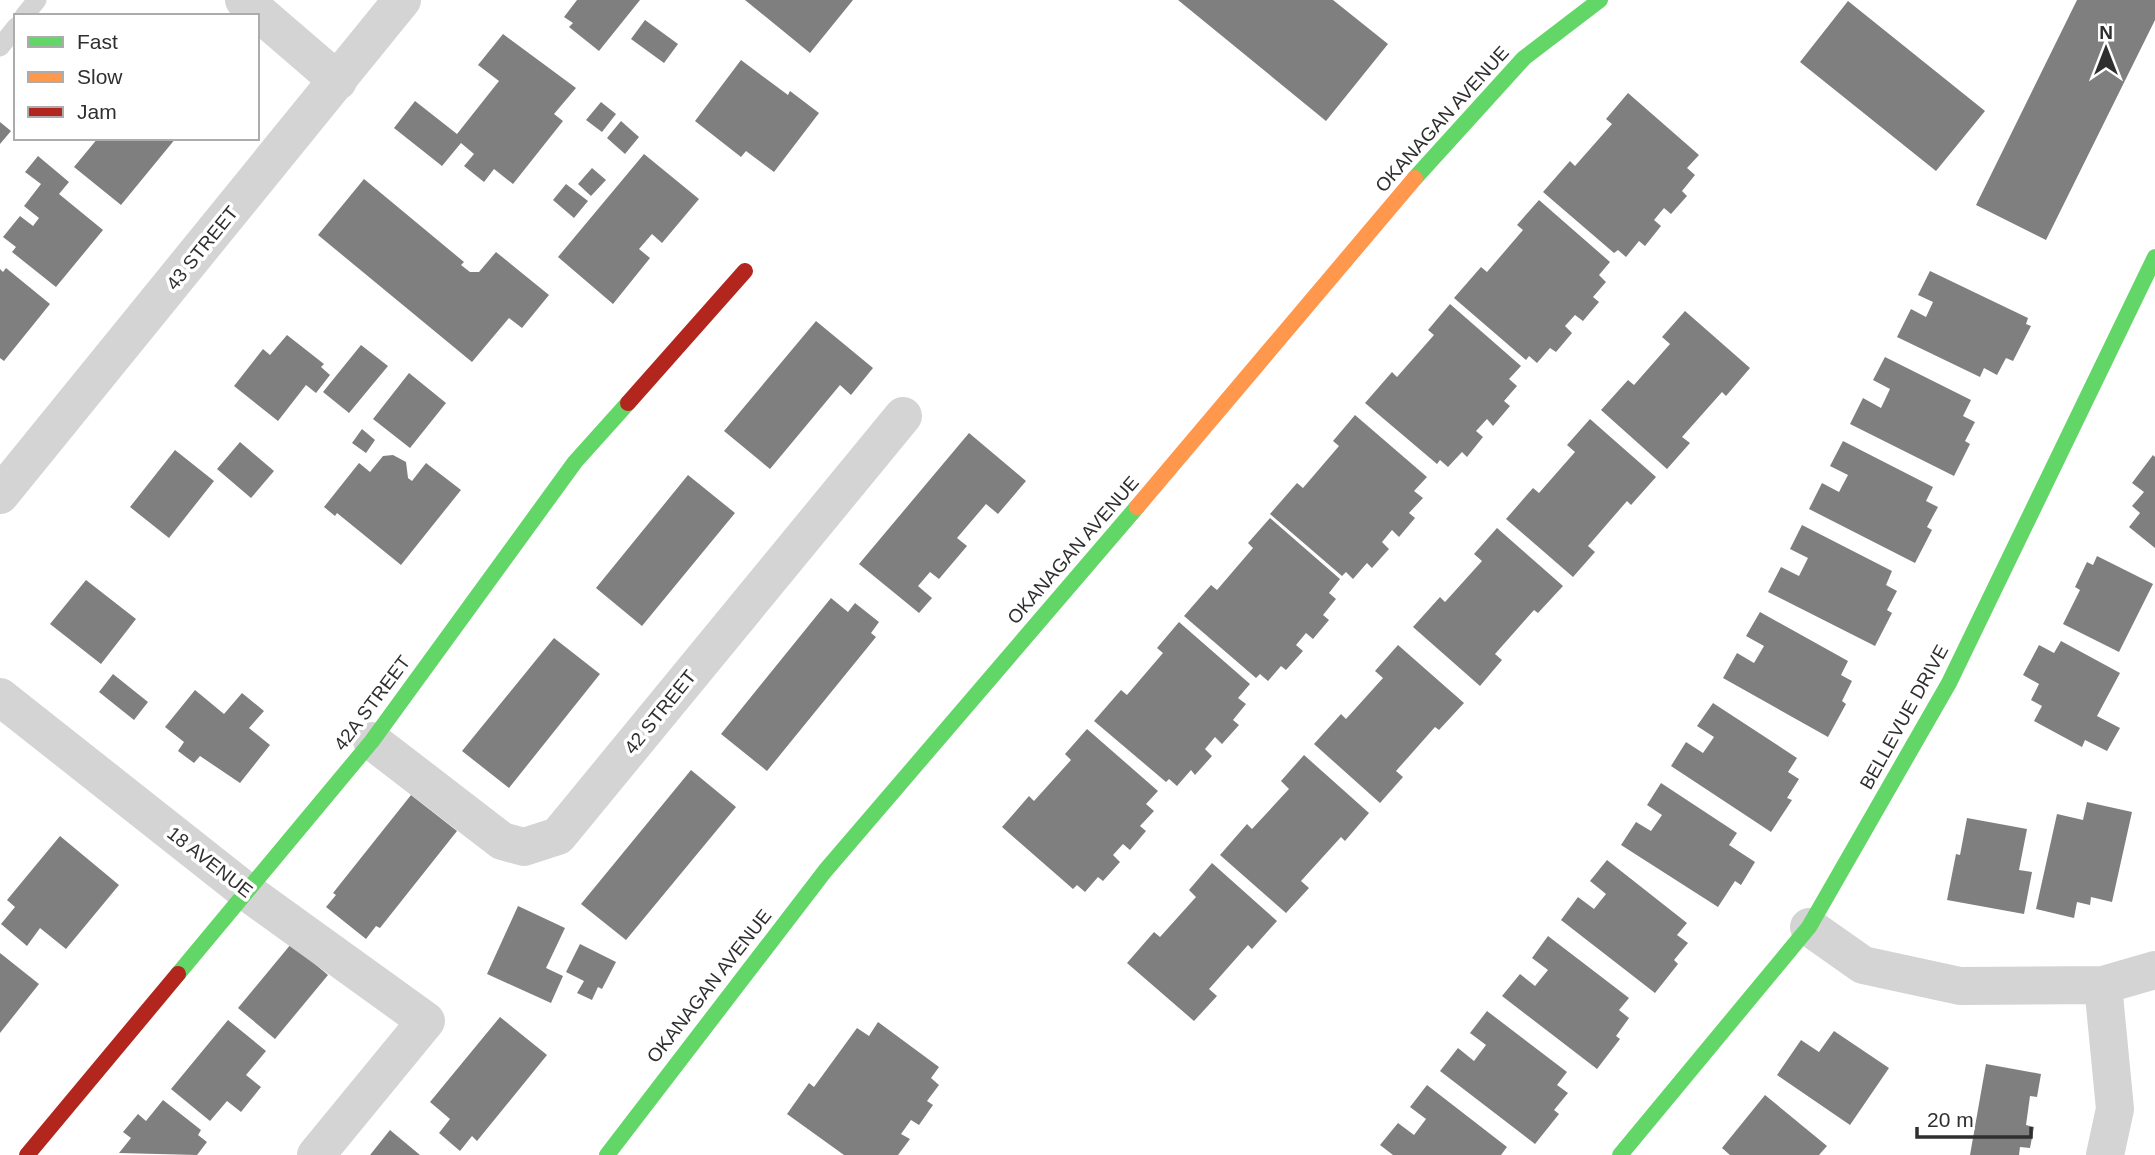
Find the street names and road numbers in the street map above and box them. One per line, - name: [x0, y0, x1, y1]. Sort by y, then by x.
- street label: OKANAGAN AVENUE: [1371, 42, 1513, 196]
- street label: 43 STREET: [162, 202, 242, 294]
- street label: OKANAGAN AVENUE: [1003, 472, 1143, 628]
- street label: BELLEVUE DRIVE: [1856, 641, 1952, 793]
- street label: 42A STREET: [330, 651, 415, 754]
- street label: 42 STREET: [620, 666, 700, 758]
- street label: 18 AVENUE: [163, 822, 257, 902]
- street label: OKANAGAN AVENUE: [643, 905, 775, 1067]

